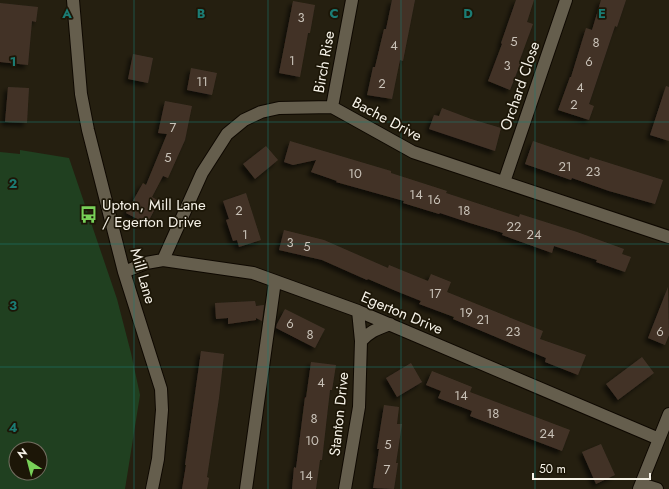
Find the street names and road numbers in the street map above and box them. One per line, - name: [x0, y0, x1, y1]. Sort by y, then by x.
- street label: Birch Rise: [308, 29, 340, 95]
- street label: Orchard Close: [494, 38, 546, 134]
- street label: Bache Drive: [348, 91, 426, 147]
- street label: Mill Lane: [125, 246, 162, 307]
- street label: Egerton Drive: [358, 286, 447, 340]
- street label: Stanton Drive: [324, 371, 354, 457]

